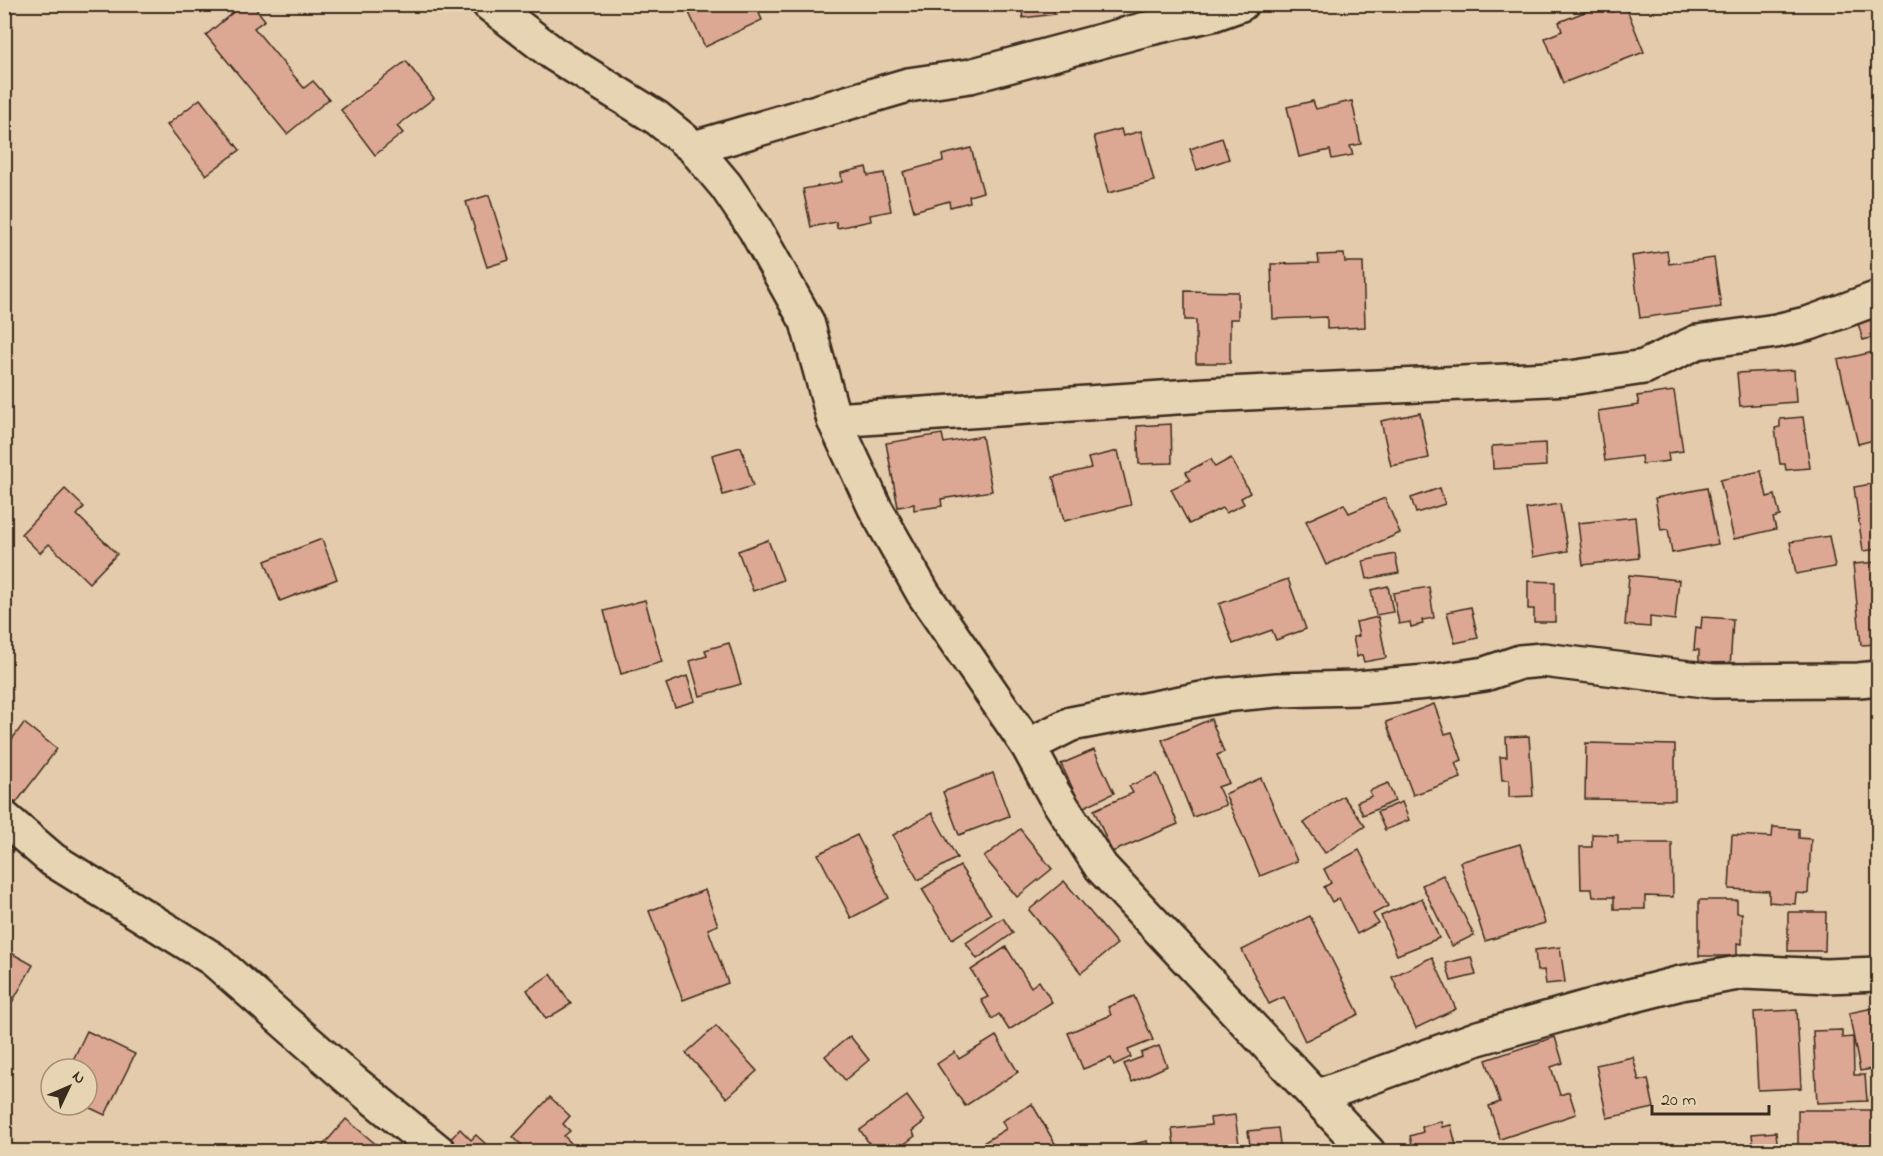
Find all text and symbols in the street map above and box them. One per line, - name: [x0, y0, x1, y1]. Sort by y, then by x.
- north arrow: [39, 1057, 99, 1117]
- text: N: [66, 1066, 91, 1090]
- scale bar: [1652, 1078, 1769, 1116]
- text: 20 m: [1661, 1088, 1696, 1114]

